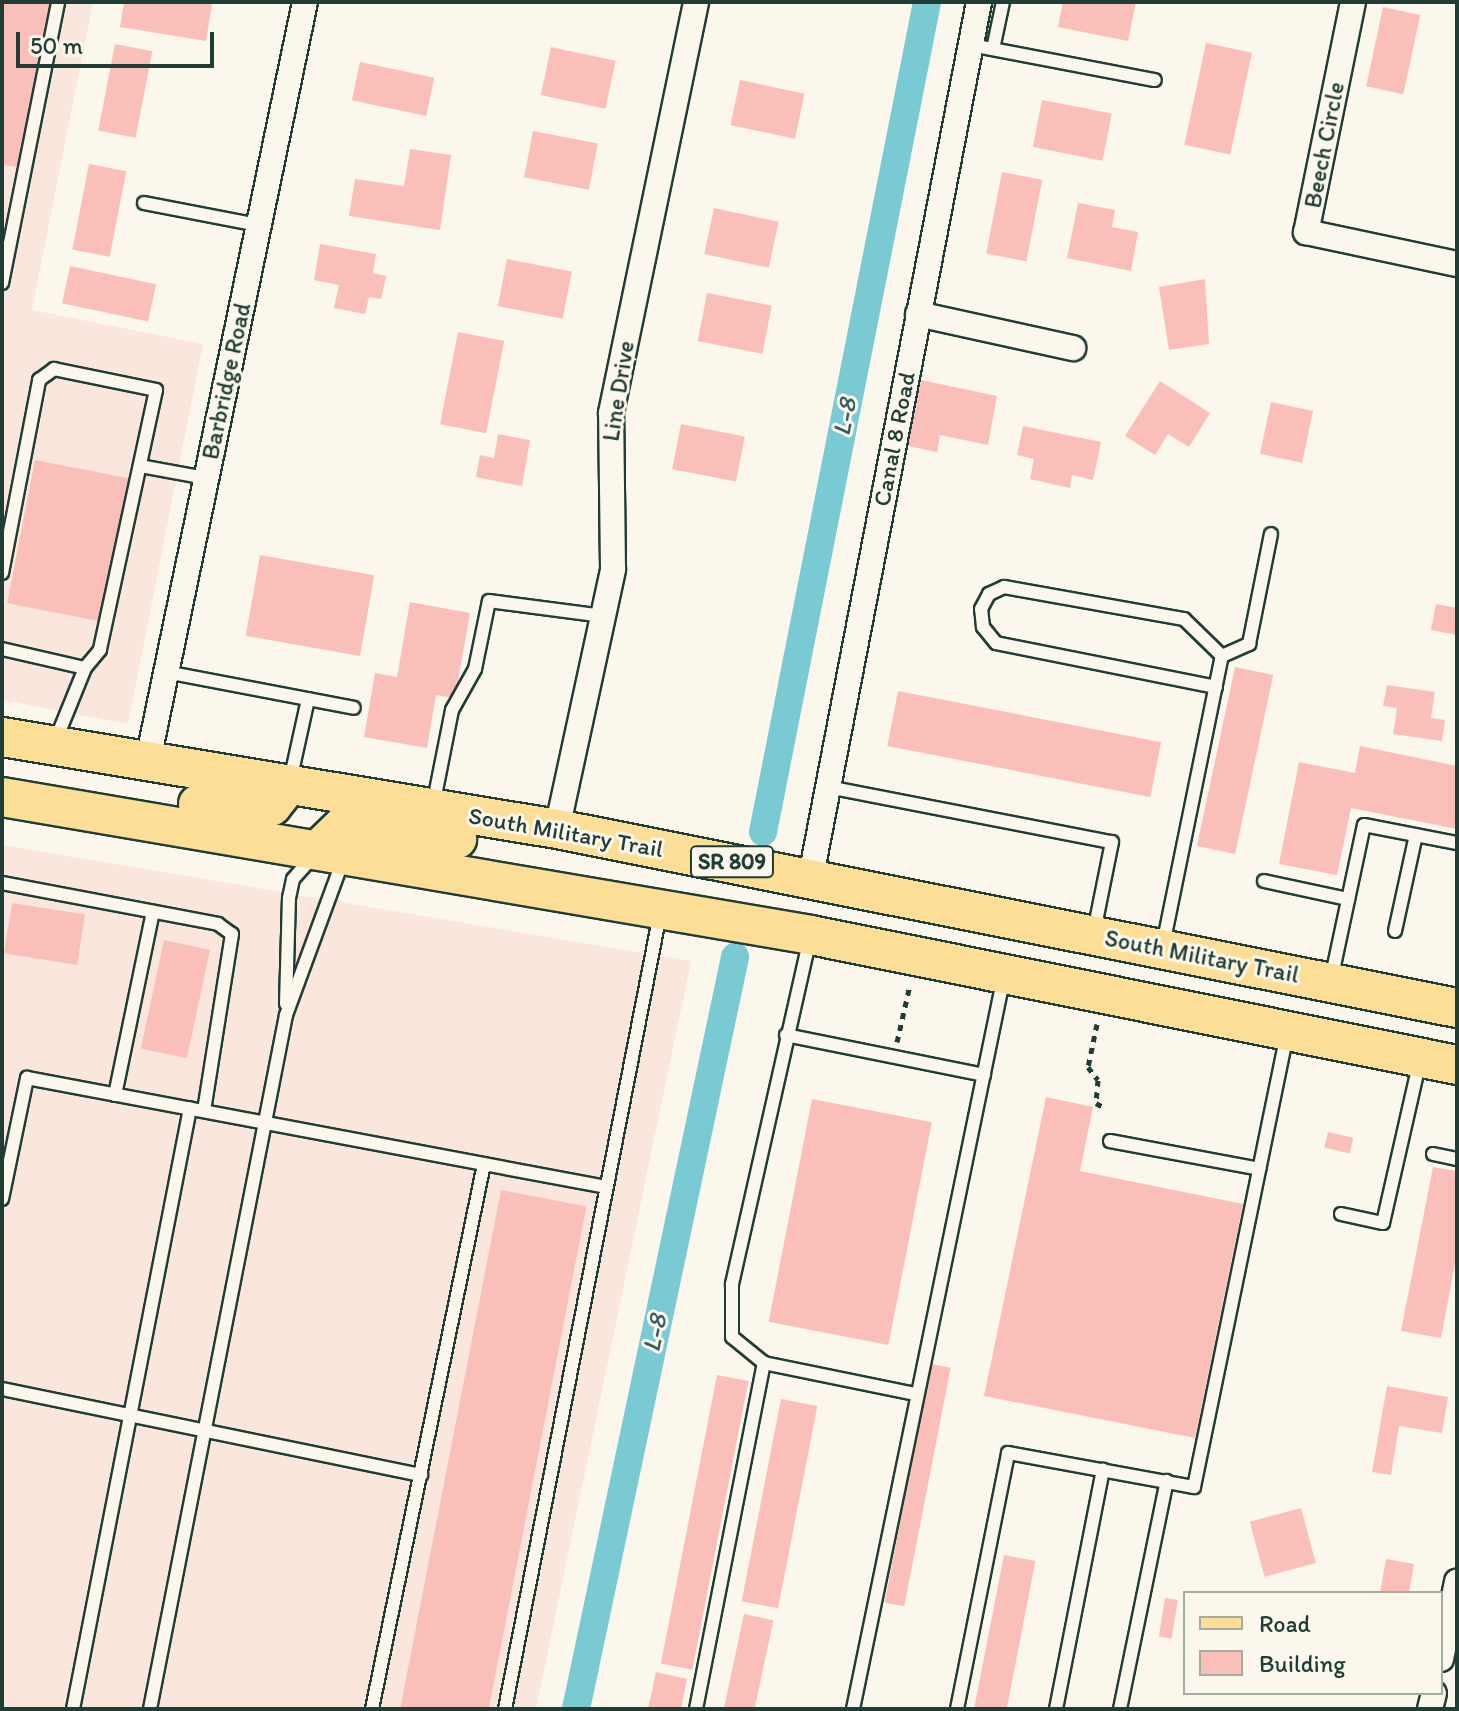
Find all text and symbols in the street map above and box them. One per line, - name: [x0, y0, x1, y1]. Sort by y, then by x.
- scale bar: [20, 16, 218, 66]
- text: 50 m: [30, 31, 83, 60]
- street label: Beech Circle: [1298, 80, 1350, 210]
- street label: Barbridge Road: [195, 300, 257, 462]
- street label: Line Drive: [596, 338, 640, 444]
- street label: Canal 8 Road: [867, 370, 921, 508]
- water label: L-8: [826, 395, 864, 439]
- street label: South Military Trail: [466, 801, 666, 863]
- road number: SR 809: [688, 844, 776, 880]
- street label: South Military Trail: [1102, 923, 1302, 989]
- water label: L-8: [636, 1311, 674, 1355]
- legend: [1183, 1591, 1443, 1695]
- text: Road: [1259, 1609, 1311, 1638]
- text: Building: [1259, 1649, 1346, 1678]

